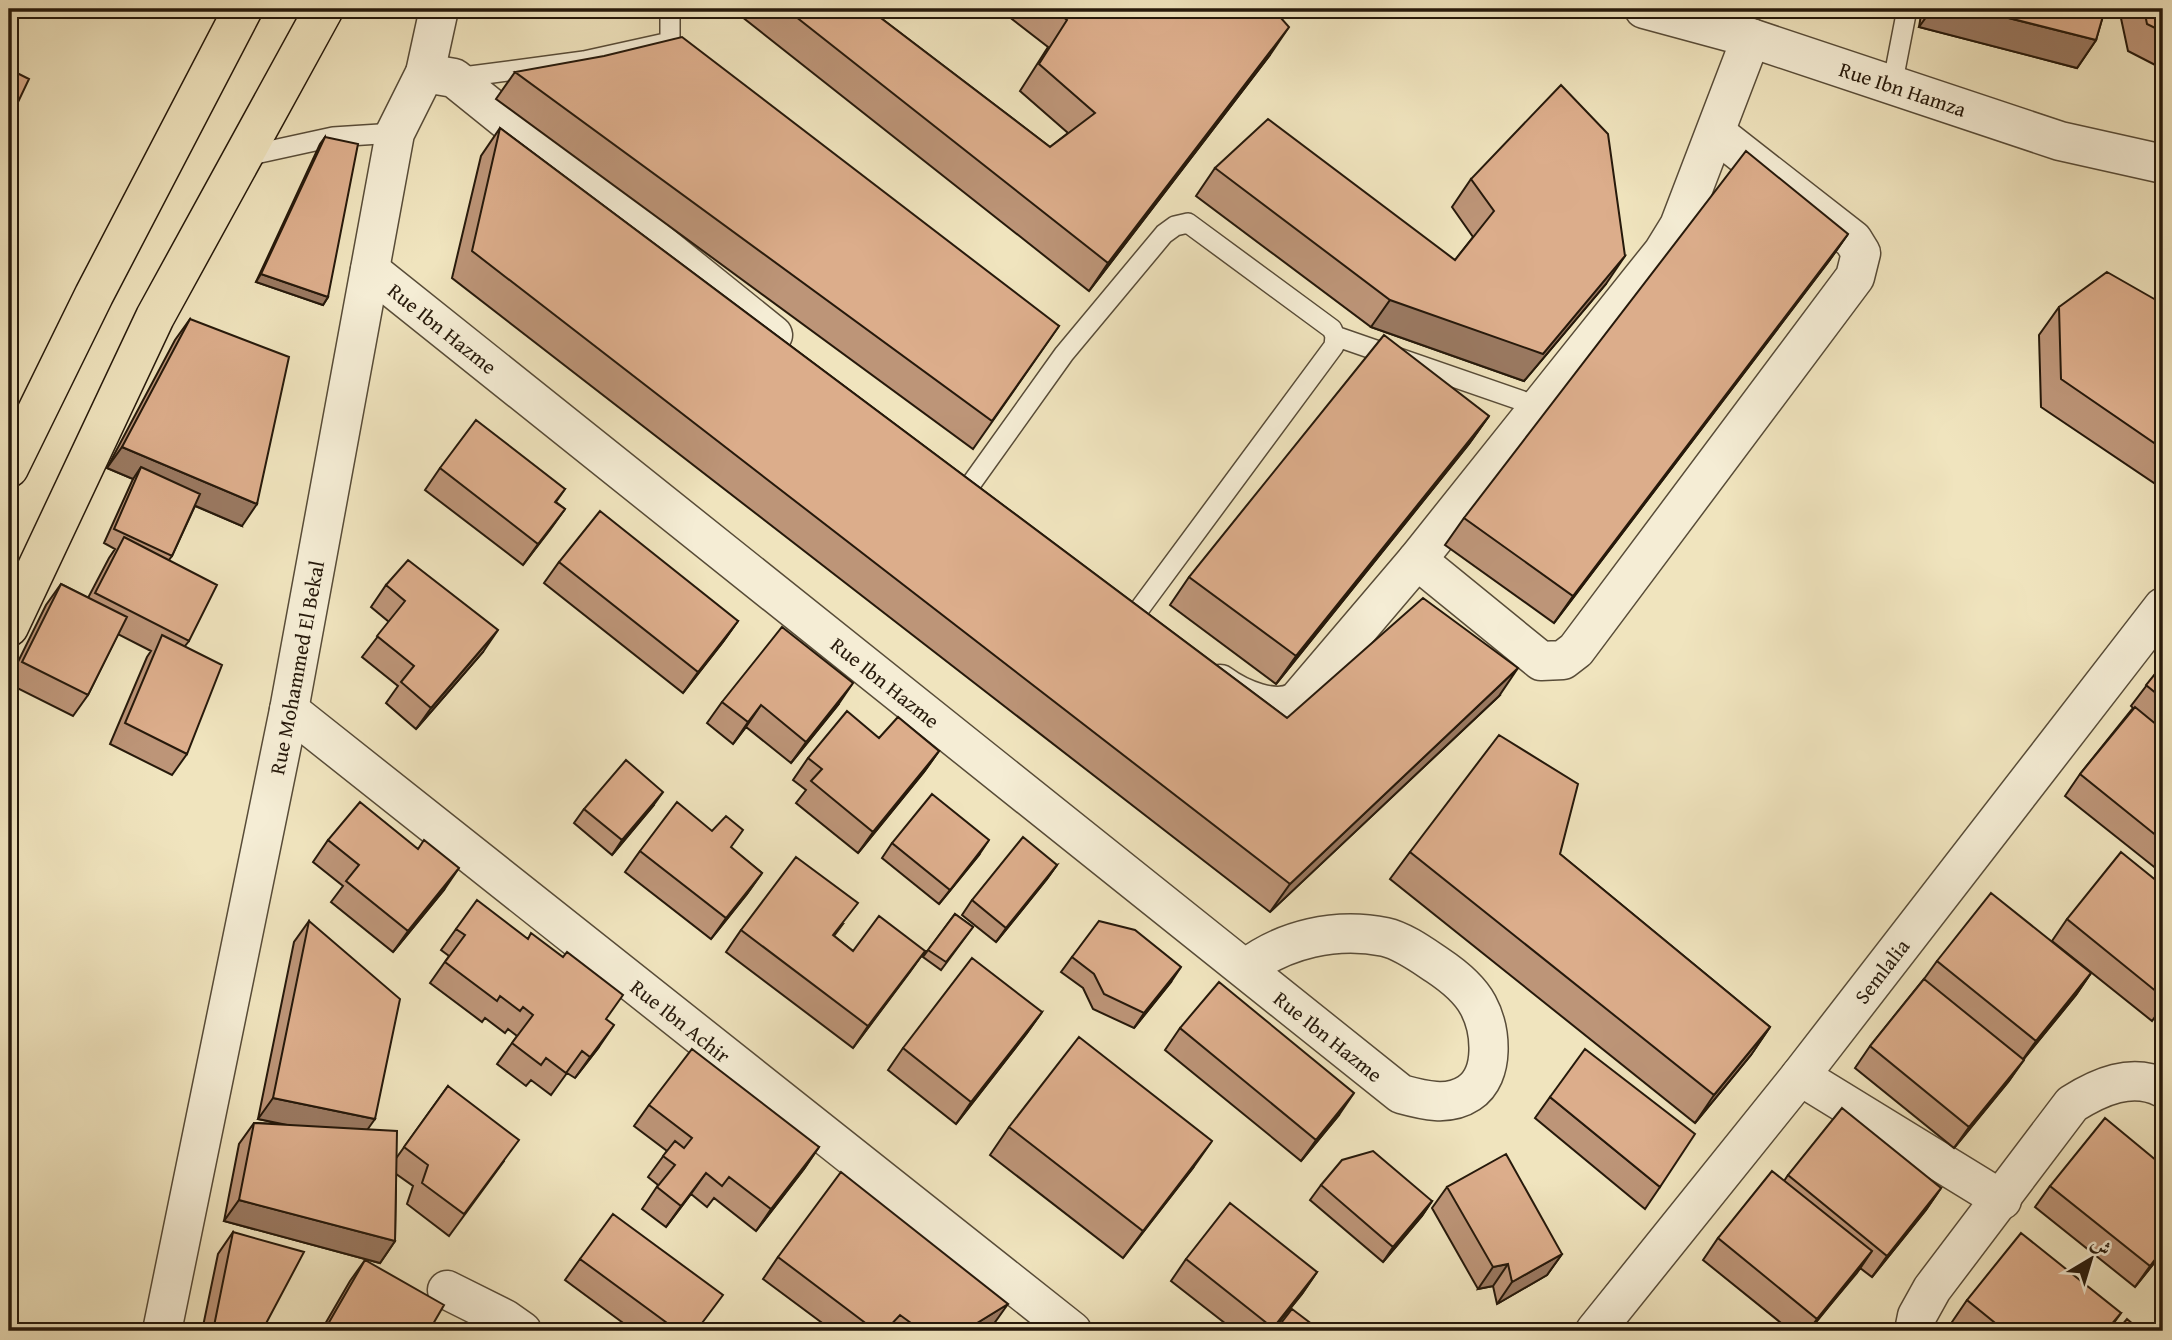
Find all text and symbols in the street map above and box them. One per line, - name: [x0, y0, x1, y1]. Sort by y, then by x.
- street label: Rue Ibn Hamza: [1835, 53, 1970, 124]
- street label: Rue Ibn Hazme: [381, 275, 504, 381]
- street label: Rue Mohammed El Bekal: [261, 558, 332, 777]
- street label: Rue Ibn Hazme: [824, 629, 947, 735]
- street label: Semlalia: [1846, 932, 1917, 1010]
- street label: Rue Ibn Achir: [624, 971, 738, 1070]
- street label: Rue Ibn Hazme: [1267, 983, 1390, 1089]
- north arrow: [2056, 1224, 2126, 1294]
- text: ش: [2085, 1229, 2118, 1262]

